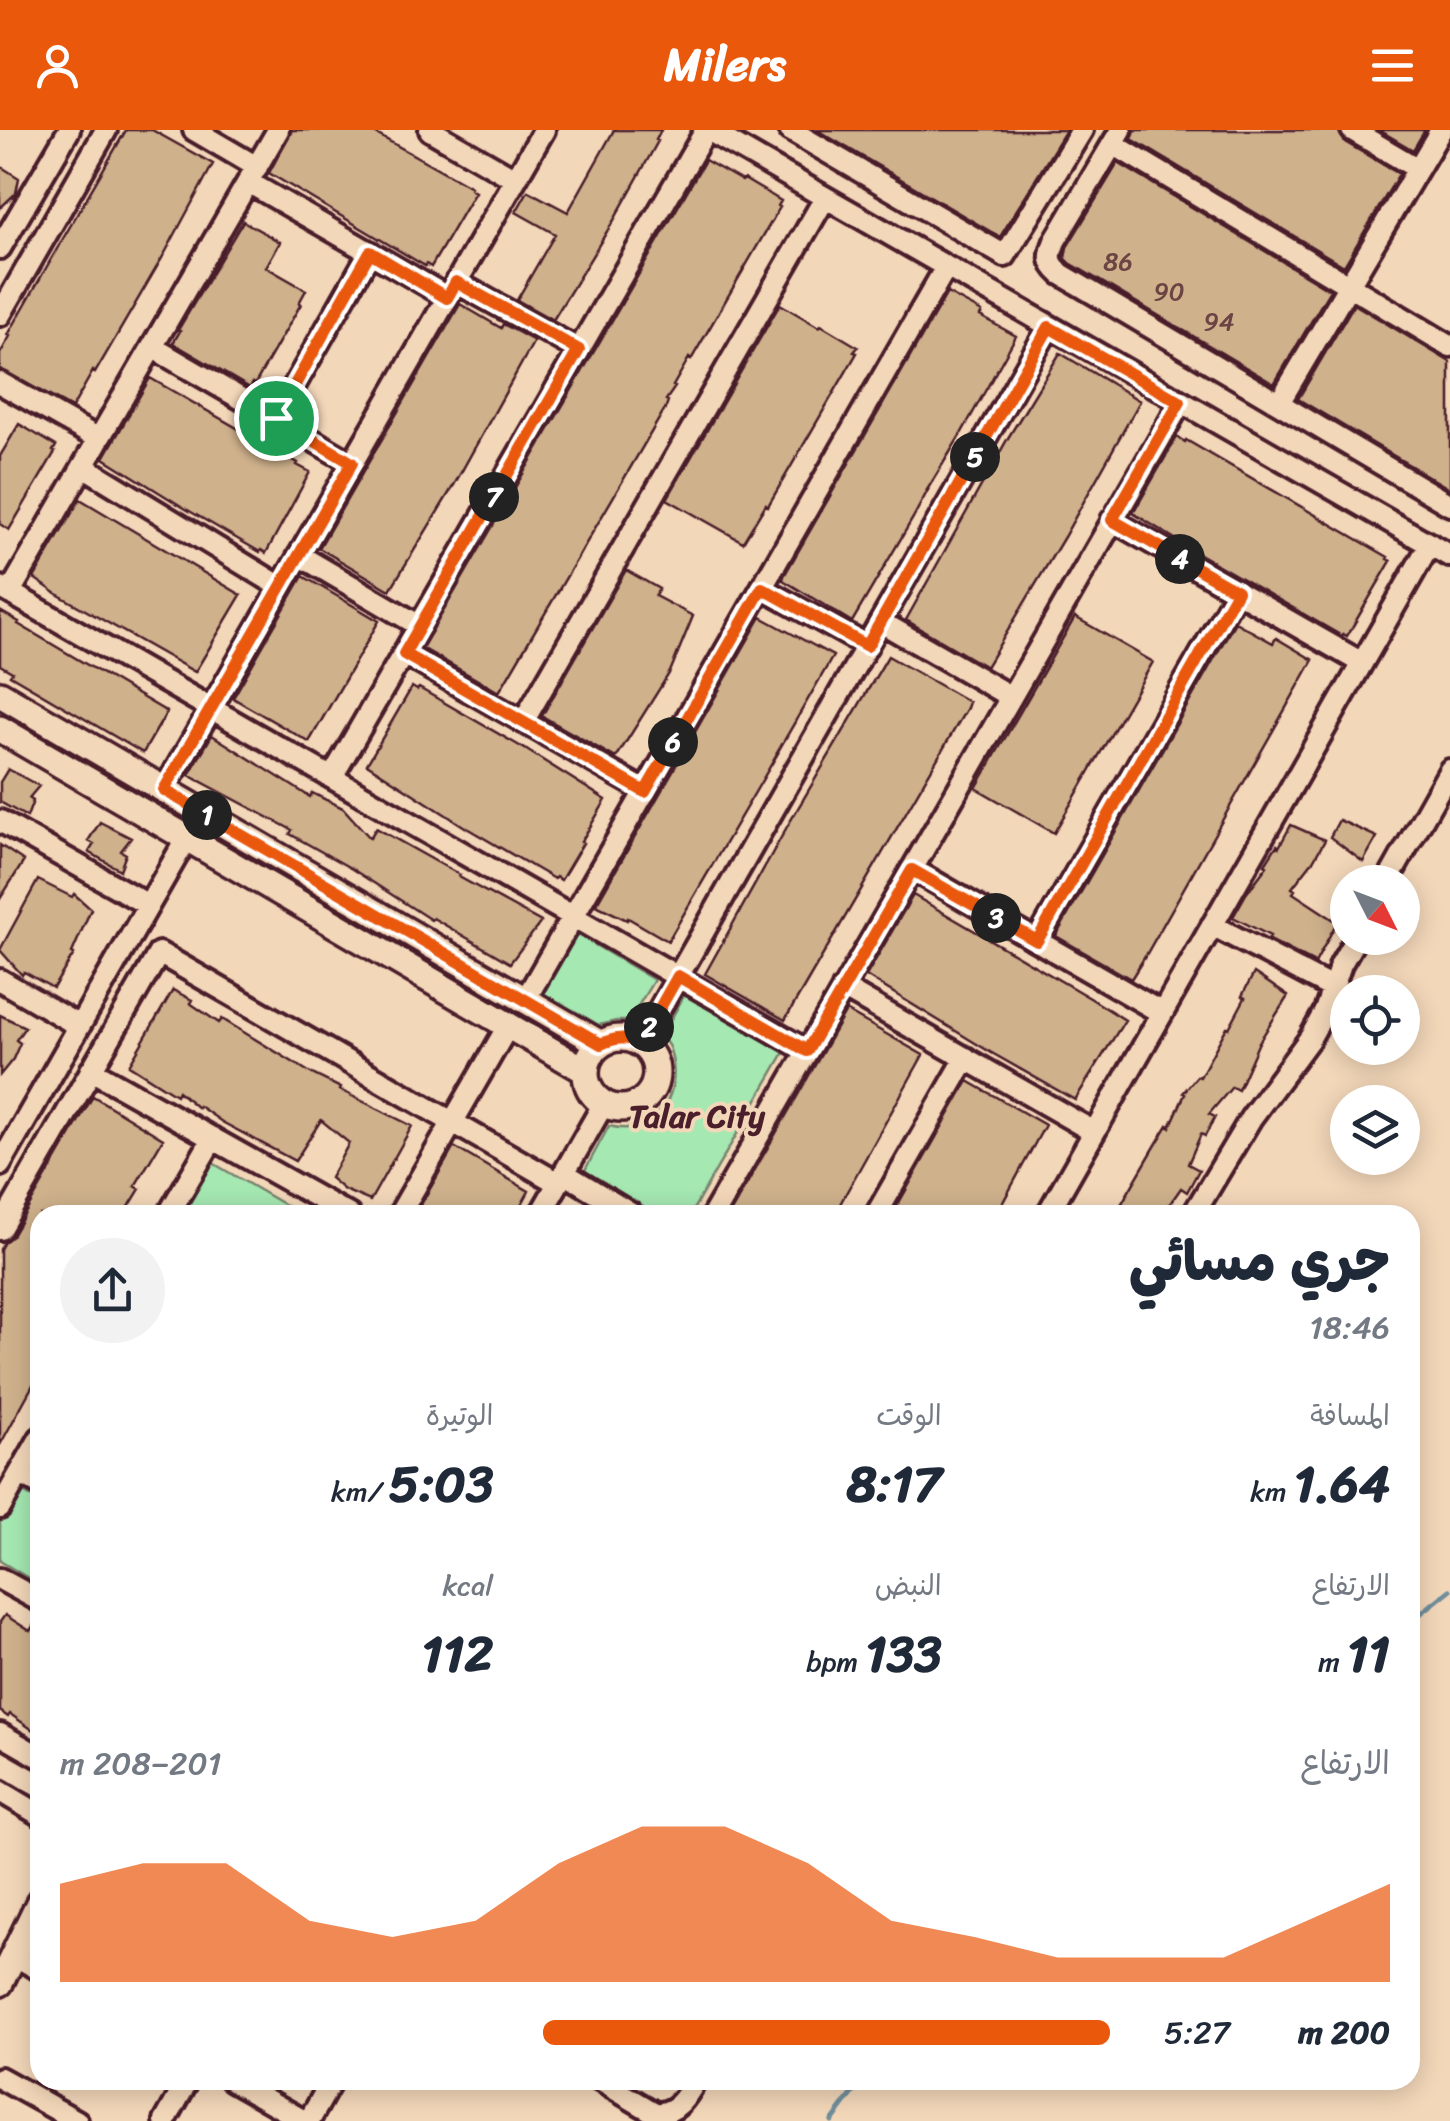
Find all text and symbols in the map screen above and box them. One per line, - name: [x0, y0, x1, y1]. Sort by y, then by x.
- text: Milers: [664, 25, 786, 105]
- icon: person: [30, 38, 85, 93]
- icon: menu: [1365, 38, 1420, 93]
- house number: 86: [1103, 239, 1133, 284]
- house number: 90: [1153, 269, 1185, 314]
- house number: 94: [1204, 299, 1234, 344]
- pin: [234, 376, 319, 461]
- icon: arrive: [249, 391, 304, 446]
- pin: 5: [950, 432, 1000, 482]
- text: 5: [966, 432, 984, 481]
- pin: 7: [469, 472, 519, 522]
- text: 7: [486, 472, 502, 521]
- pin: 4: [1155, 534, 1205, 584]
- text: 4: [1171, 534, 1189, 583]
- pin: 6: [648, 717, 698, 767]
- text: 6: [665, 717, 681, 766]
- pin: 1: [182, 790, 232, 840]
- text: 1: [201, 790, 213, 839]
- north arrow: [1330, 865, 1420, 955]
- map controls: [1330, 865, 1420, 1175]
- pin: 3: [971, 893, 1021, 943]
- text: 3: [988, 893, 1004, 942]
- button: locate: [1330, 975, 1420, 1065]
- pin: 2: [624, 1002, 674, 1052]
- text: 2: [641, 1002, 657, 1051]
- button: layers: [1330, 1085, 1420, 1175]
- district label: Talar City: [629, 1088, 766, 1145]
- text: جري مسائي: [1129, 1213, 1390, 1310]
- button: share: [60, 1238, 165, 1343]
- text: 18:46: [1309, 1299, 1390, 1356]
- text: الوتيرة: [426, 1391, 493, 1440]
- text: الوقت: [876, 1391, 942, 1440]
- text: المسافة: [1310, 1391, 1390, 1440]
- text: 5:03: [389, 1440, 493, 1529]
- text: 8:17: [846, 1440, 942, 1529]
- text: 1.64: [1294, 1440, 1390, 1529]
- text: /km: [331, 1467, 389, 1516]
- text: km: [1250, 1467, 1294, 1516]
- text: kcal: [442, 1561, 493, 1610]
- text: النبض: [875, 1561, 942, 1610]
- text: الارتفاع: [1311, 1561, 1390, 1610]
- text: 112: [422, 1610, 493, 1699]
- text: 133: [865, 1610, 942, 1699]
- text: 11: [1347, 1610, 1390, 1699]
- text: bpm: [806, 1637, 865, 1686]
- text: m: [1318, 1637, 1347, 1686]
- text: 201–208 m: [60, 1735, 221, 1792]
- text: الارتفاع: [1300, 1735, 1390, 1792]
- text: 5:27: [1164, 2004, 1230, 2061]
- text: 200 m: [1298, 2004, 1390, 2061]

